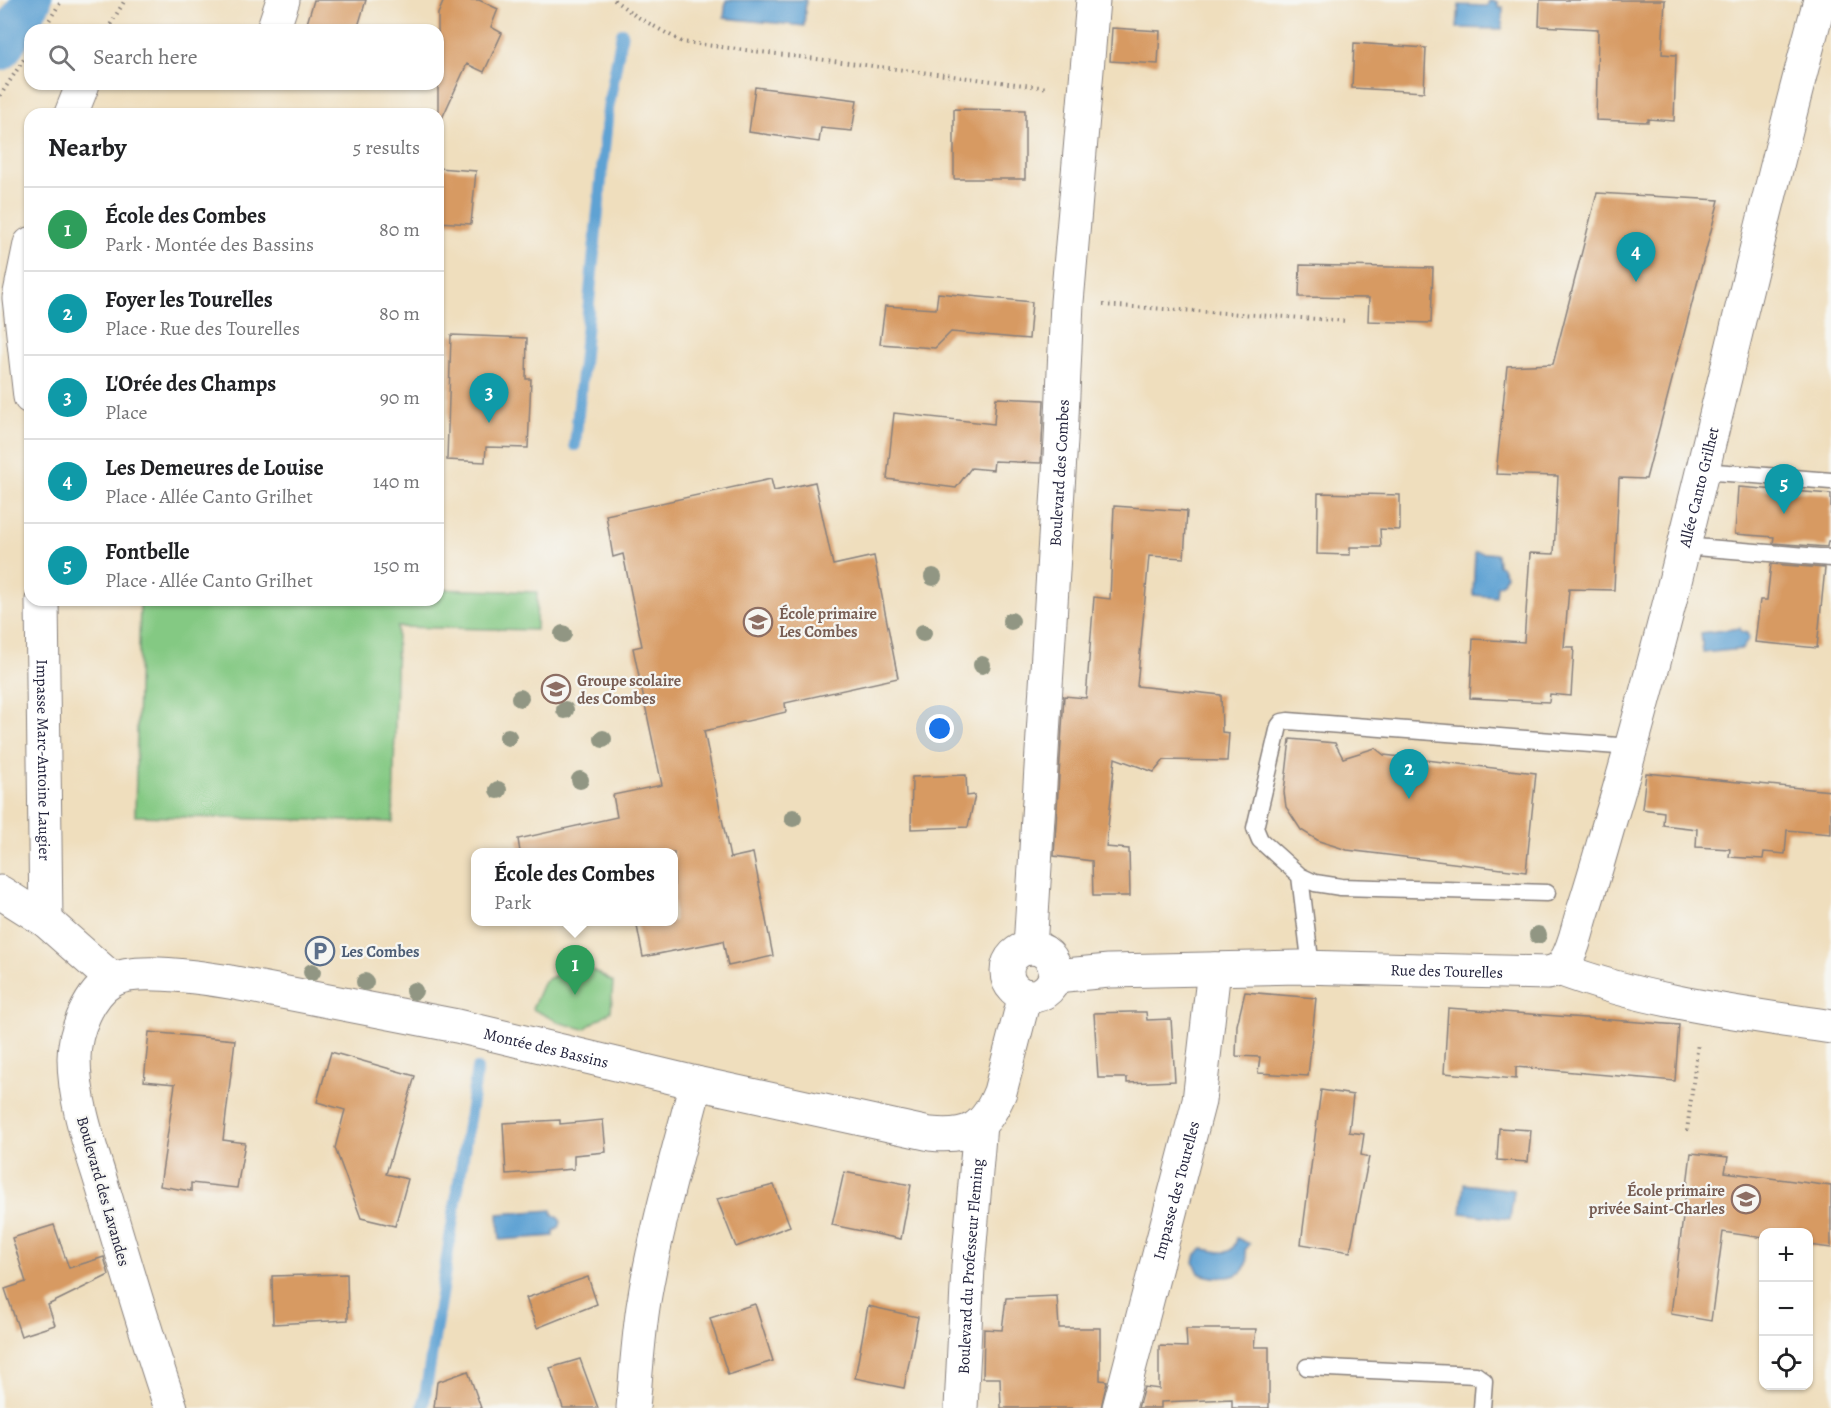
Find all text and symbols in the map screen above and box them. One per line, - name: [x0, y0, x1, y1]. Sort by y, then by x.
- search box: [24, 24, 444, 90]
- icon: search: [45, 41, 78, 74]
- text: Search here: [93, 42, 198, 72]
- text: Nearby: [48, 130, 127, 165]
- text: 5 results: [353, 134, 420, 161]
- text: École des Combes: [105, 201, 266, 231]
- text: 1: [64, 216, 71, 243]
- text: 80 m: [379, 216, 420, 243]
- text: Park · Montée des Bassins: [105, 231, 314, 258]
- pin: 4: [1616, 232, 1656, 282]
- text: Foyer les Tourelles: [105, 285, 273, 315]
- text: 2: [63, 300, 72, 327]
- text: 80 m: [379, 300, 420, 327]
- text: Place · Rue des Tourelles: [105, 315, 300, 342]
- text: L'Orée des Champs: [105, 369, 276, 399]
- pin: 3: [470, 374, 508, 423]
- text: 3: [63, 384, 72, 411]
- text: 90 m: [380, 384, 420, 411]
- text: Place: [105, 399, 147, 426]
- street label: Boulevard des Combes: [1045, 399, 1075, 547]
- street label: Allée Canto Grilhet: [1674, 425, 1725, 551]
- text: Les Demeures de Louise: [105, 453, 324, 483]
- pin: 5: [1764, 464, 1804, 514]
- text: 4: [63, 468, 72, 495]
- text: 140 m: [373, 468, 420, 495]
- text: Place · Allée Canto Grilhet: [105, 483, 313, 510]
- text: Fontbelle: [105, 537, 190, 567]
- text: 5: [63, 552, 72, 579]
- text: 150 m: [373, 552, 420, 579]
- text: Place · Allée Canto Grilhet: [105, 567, 313, 594]
- place label: École primaire Les Combes: [779, 603, 877, 643]
- school or university icon: École primaire Les Combes: [742, 606, 774, 638]
- street label: Impasse Marc-Antoine Laugier: [31, 659, 55, 861]
- place label: Groupe scolaire des Combes: [577, 670, 681, 710]
- school or university icon: Groupe scolaire des Combes: [540, 673, 572, 705]
- your location: [925, 714, 954, 743]
- pin: 2: [1390, 750, 1428, 799]
- popup: [471, 848, 678, 926]
- text: École des Combes: [494, 859, 655, 889]
- text: Park: [494, 889, 531, 916]
- parking icon: Les Combes: [304, 935, 336, 967]
- place label: Les Combes: [341, 941, 420, 963]
- pin: 1: [556, 946, 594, 995]
- street label: Rue des Tourelles: [1390, 959, 1503, 984]
- street label: Montée des Bassins: [481, 1023, 611, 1074]
- street label: Boulevard des Lavandes: [71, 1114, 135, 1269]
- street label: Impasse des Tourelles: [1148, 1119, 1205, 1262]
- street label: Boulevard du Professeur Fleming: [953, 1158, 989, 1375]
- place label: École primaire privée Saint-Charles: [1589, 1180, 1725, 1220]
- school or university icon: École primaire privée Saint-Charles: [1730, 1183, 1762, 1215]
- map controls: [1759, 1228, 1813, 1390]
- button: +: [1759, 1228, 1813, 1282]
- button: −: [1759, 1282, 1813, 1336]
- button: locate: [1759, 1336, 1813, 1390]

